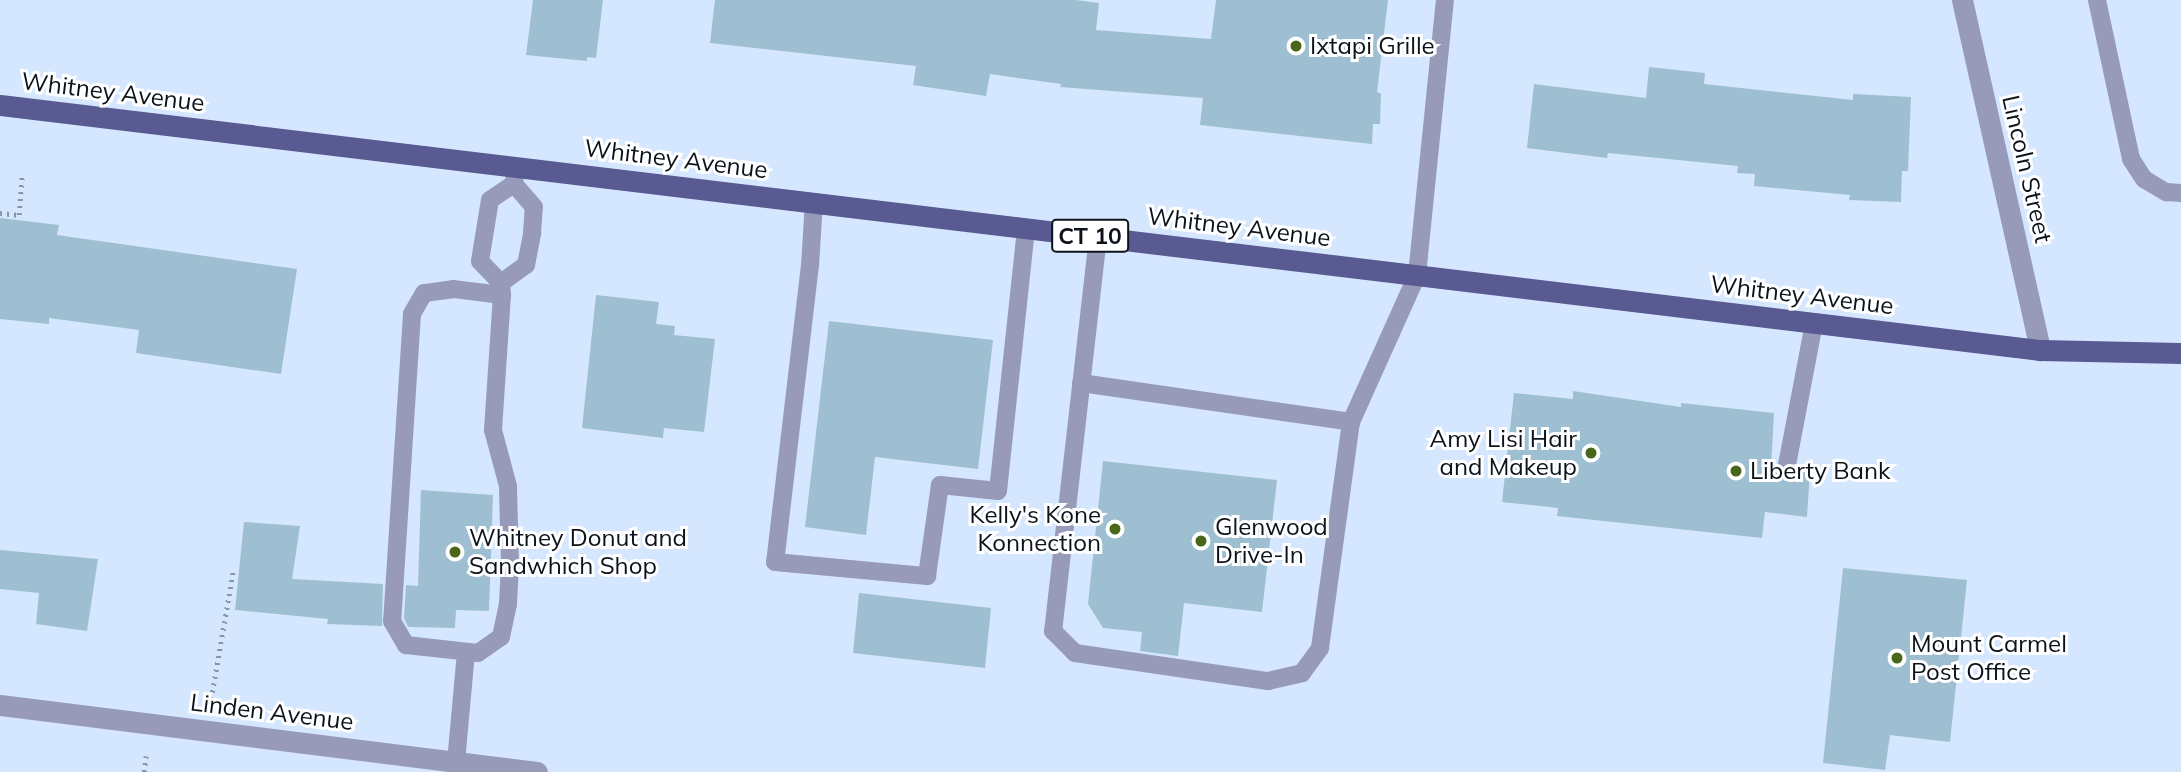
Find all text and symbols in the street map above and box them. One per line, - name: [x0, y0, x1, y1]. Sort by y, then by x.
- place label: Ixtapi Grille: [1310, 32, 1435, 60]
- marker: Ixtapi Grille: [1288, 38, 1304, 54]
- street label: Whitney Avenue: [20, 66, 206, 118]
- street label: Lincoln Street: [1996, 92, 2058, 246]
- street label: Whitney Avenue: [583, 133, 769, 185]
- street label: Whitney Avenue: [1146, 201, 1332, 253]
- road number: CT 10: [1050, 216, 1130, 256]
- street label: Whitney Avenue: [1709, 269, 1895, 321]
- place label: Amy Lisi Hair and Makeup: [1430, 425, 1577, 481]
- marker: Amy Lisi Hair and Makeup: [1583, 445, 1599, 461]
- place label: Liberty Bank: [1750, 457, 1890, 485]
- marker: Liberty Bank: [1728, 463, 1744, 479]
- place label: Kelly's Kone Konnection: [970, 501, 1101, 557]
- place label: Glenwood Drive-In: [1215, 513, 1328, 569]
- marker: Kelly's Kone Konnection: [1107, 521, 1123, 537]
- place label: Whitney Donut and Sandwhich Shop: [469, 524, 687, 580]
- marker: Glenwood Drive-In: [1193, 533, 1209, 549]
- marker: Whitney Donut and Sandwhich Shop: [447, 544, 463, 560]
- place label: Mount Carmel Post Office: [1911, 630, 2067, 686]
- marker: Mount Carmel Post Office: [1889, 650, 1905, 666]
- street label: Linden Avenue: [189, 688, 355, 736]

